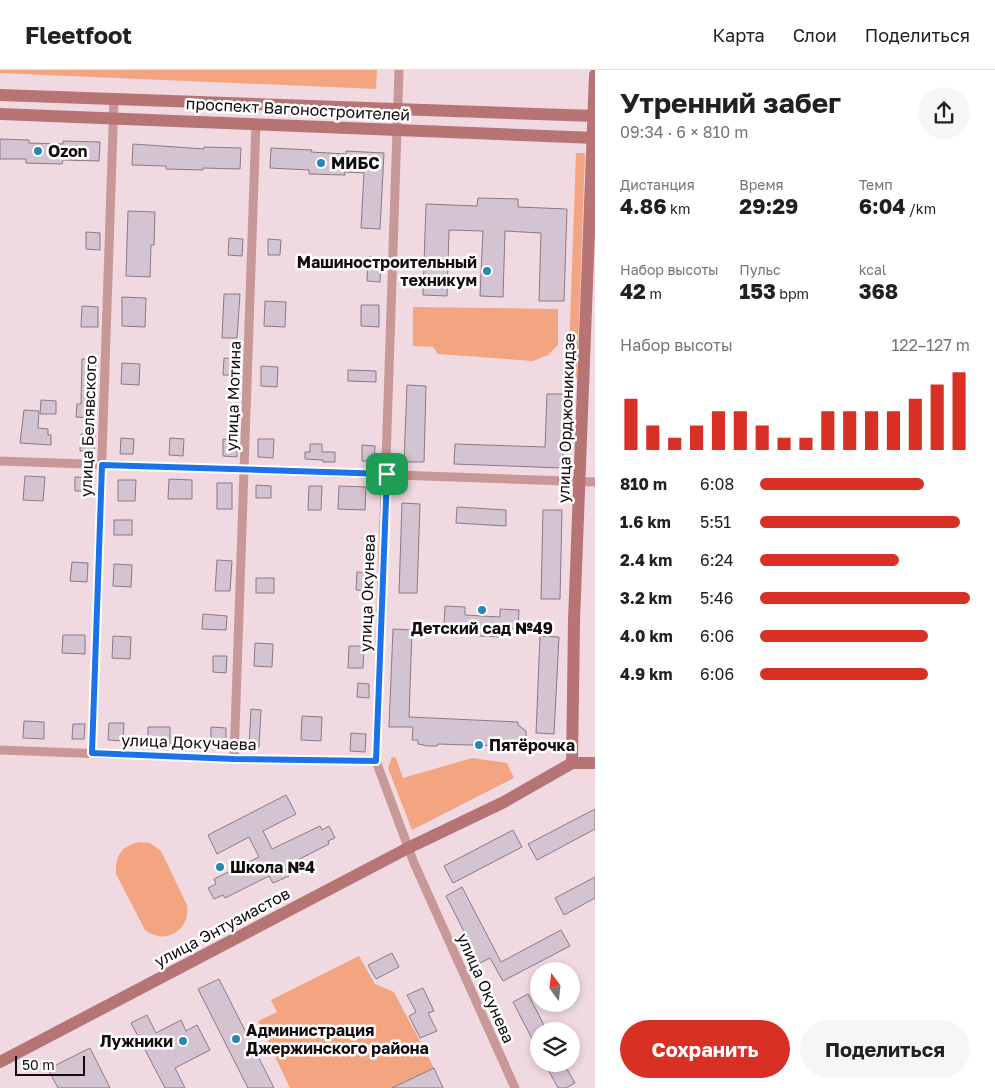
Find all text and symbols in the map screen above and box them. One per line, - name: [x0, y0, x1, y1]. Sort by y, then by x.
- text: Fleetfoot: [25, 20, 132, 49]
- text: Карта: [713, 24, 765, 46]
- text: Слои: [793, 24, 837, 46]
- text: Поделиться: [865, 24, 970, 46]
- text: Утренний забег: [620, 86, 841, 119]
- button: share: [918, 87, 970, 139]
- street label: проспект Вагоностроителей: [185, 93, 411, 125]
- text: 09:34 · 6 × 810 m: [620, 122, 748, 142]
- place label: Ozon: [48, 141, 88, 161]
- marker: Ozon: [32, 145, 44, 157]
- place label: МИБС: [331, 153, 380, 173]
- marker: МИБС: [315, 157, 327, 169]
- text: Дистанция: [620, 176, 695, 193]
- text: Время: [739, 176, 784, 193]
- text: Темп: [859, 176, 893, 193]
- text: 4.86: [620, 193, 667, 219]
- text: 29:29: [739, 193, 798, 219]
- text: 6:04: [859, 193, 906, 219]
- text: km: [667, 200, 690, 217]
- text: /km: [906, 200, 936, 217]
- place label: Машиностроительный техникум: [297, 252, 477, 290]
- text: Набор высоты: [620, 261, 719, 278]
- text: Пульс: [739, 261, 781, 278]
- text: kcal: [859, 261, 886, 278]
- marker: Машиностроительный техникум: [481, 265, 493, 277]
- text: 42: [620, 278, 646, 304]
- text: 153: [739, 278, 776, 304]
- text: 368: [859, 278, 898, 304]
- text: m: [646, 285, 662, 302]
- text: bpm: [776, 285, 809, 302]
- street label: улица Орджоникидзе: [553, 333, 579, 503]
- text: Набор высоты: [620, 335, 733, 355]
- text: 122–127 m: [892, 335, 970, 355]
- street label: улица Мотина: [221, 340, 245, 452]
- street label: улица Белявского: [76, 355, 100, 497]
- pin: [366, 453, 408, 495]
- icon: arrive: [373, 460, 401, 488]
- text: 810 m: [620, 474, 667, 494]
- text: 6:08: [700, 474, 734, 494]
- text: 1.6 km: [620, 512, 671, 532]
- text: 5:51: [700, 512, 731, 532]
- street label: улица Окунева: [355, 534, 379, 652]
- text: 2.4 km: [620, 550, 672, 570]
- text: 6:24: [700, 550, 734, 570]
- text: 3.2 km: [620, 588, 672, 608]
- text: 5:46: [700, 588, 734, 608]
- marker: Детский сад №49: [476, 604, 488, 616]
- place label: Детский сад №49: [411, 618, 553, 638]
- text: 4.0 km: [620, 626, 673, 646]
- text: 6:06: [700, 626, 734, 646]
- text: 4.9 km: [620, 664, 673, 684]
- text: 6:06: [700, 664, 734, 684]
- street label: улица Докучаева: [121, 730, 257, 754]
- place label: Пятёрочка: [489, 735, 575, 755]
- marker: Пятёрочка: [473, 739, 485, 751]
- place label: Школа №4: [230, 857, 315, 877]
- marker: Школа №4: [214, 861, 226, 873]
- street label: улица Энтузиастов: [151, 883, 293, 971]
- street label: улица Окунева: [453, 930, 519, 1046]
- north arrow: [530, 962, 580, 1012]
- map controls: [530, 962, 580, 1072]
- place label: Администрация Джержинского района: [246, 1020, 429, 1058]
- button: Сохранить: [620, 1020, 790, 1078]
- button: Поделиться: [800, 1020, 970, 1078]
- button: layers: [530, 1022, 580, 1072]
- place label: Лужники: [100, 1031, 173, 1051]
- marker: Администрация Джержинского района: [230, 1033, 242, 1045]
- marker: Лужники: [177, 1035, 189, 1047]
- scale bar: [15, 1053, 85, 1076]
- text: 50 m: [22, 1056, 55, 1073]

